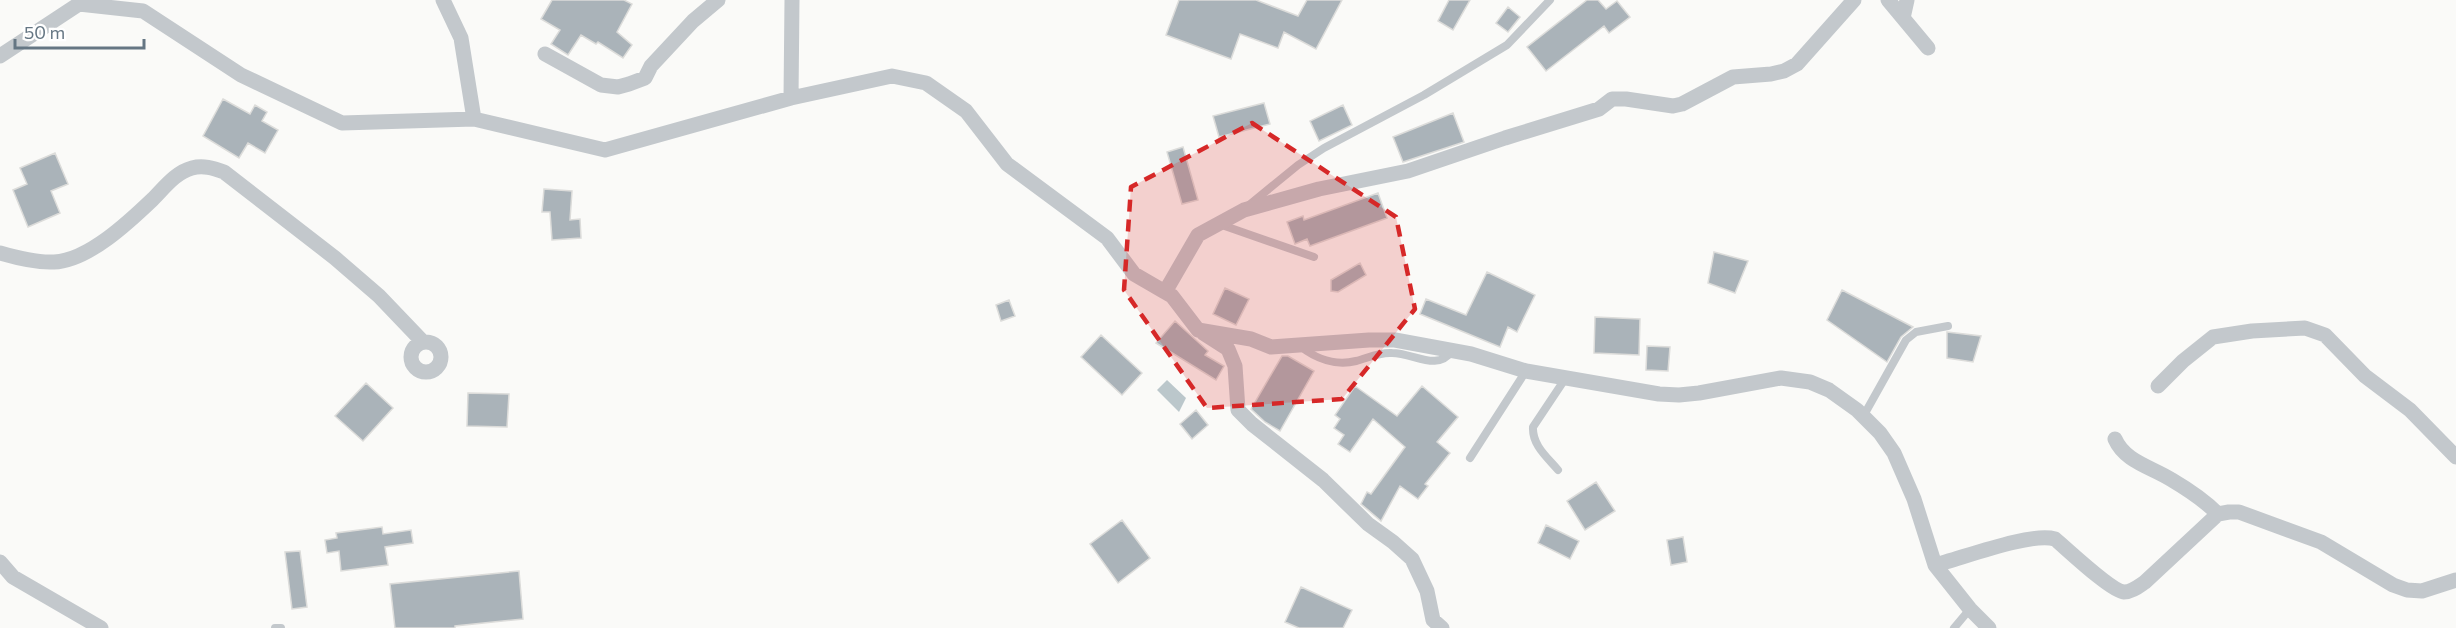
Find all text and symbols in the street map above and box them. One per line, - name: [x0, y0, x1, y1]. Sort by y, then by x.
- scale bar: [15, 12, 144, 50]
- text: 50 m: [24, 21, 65, 43]

